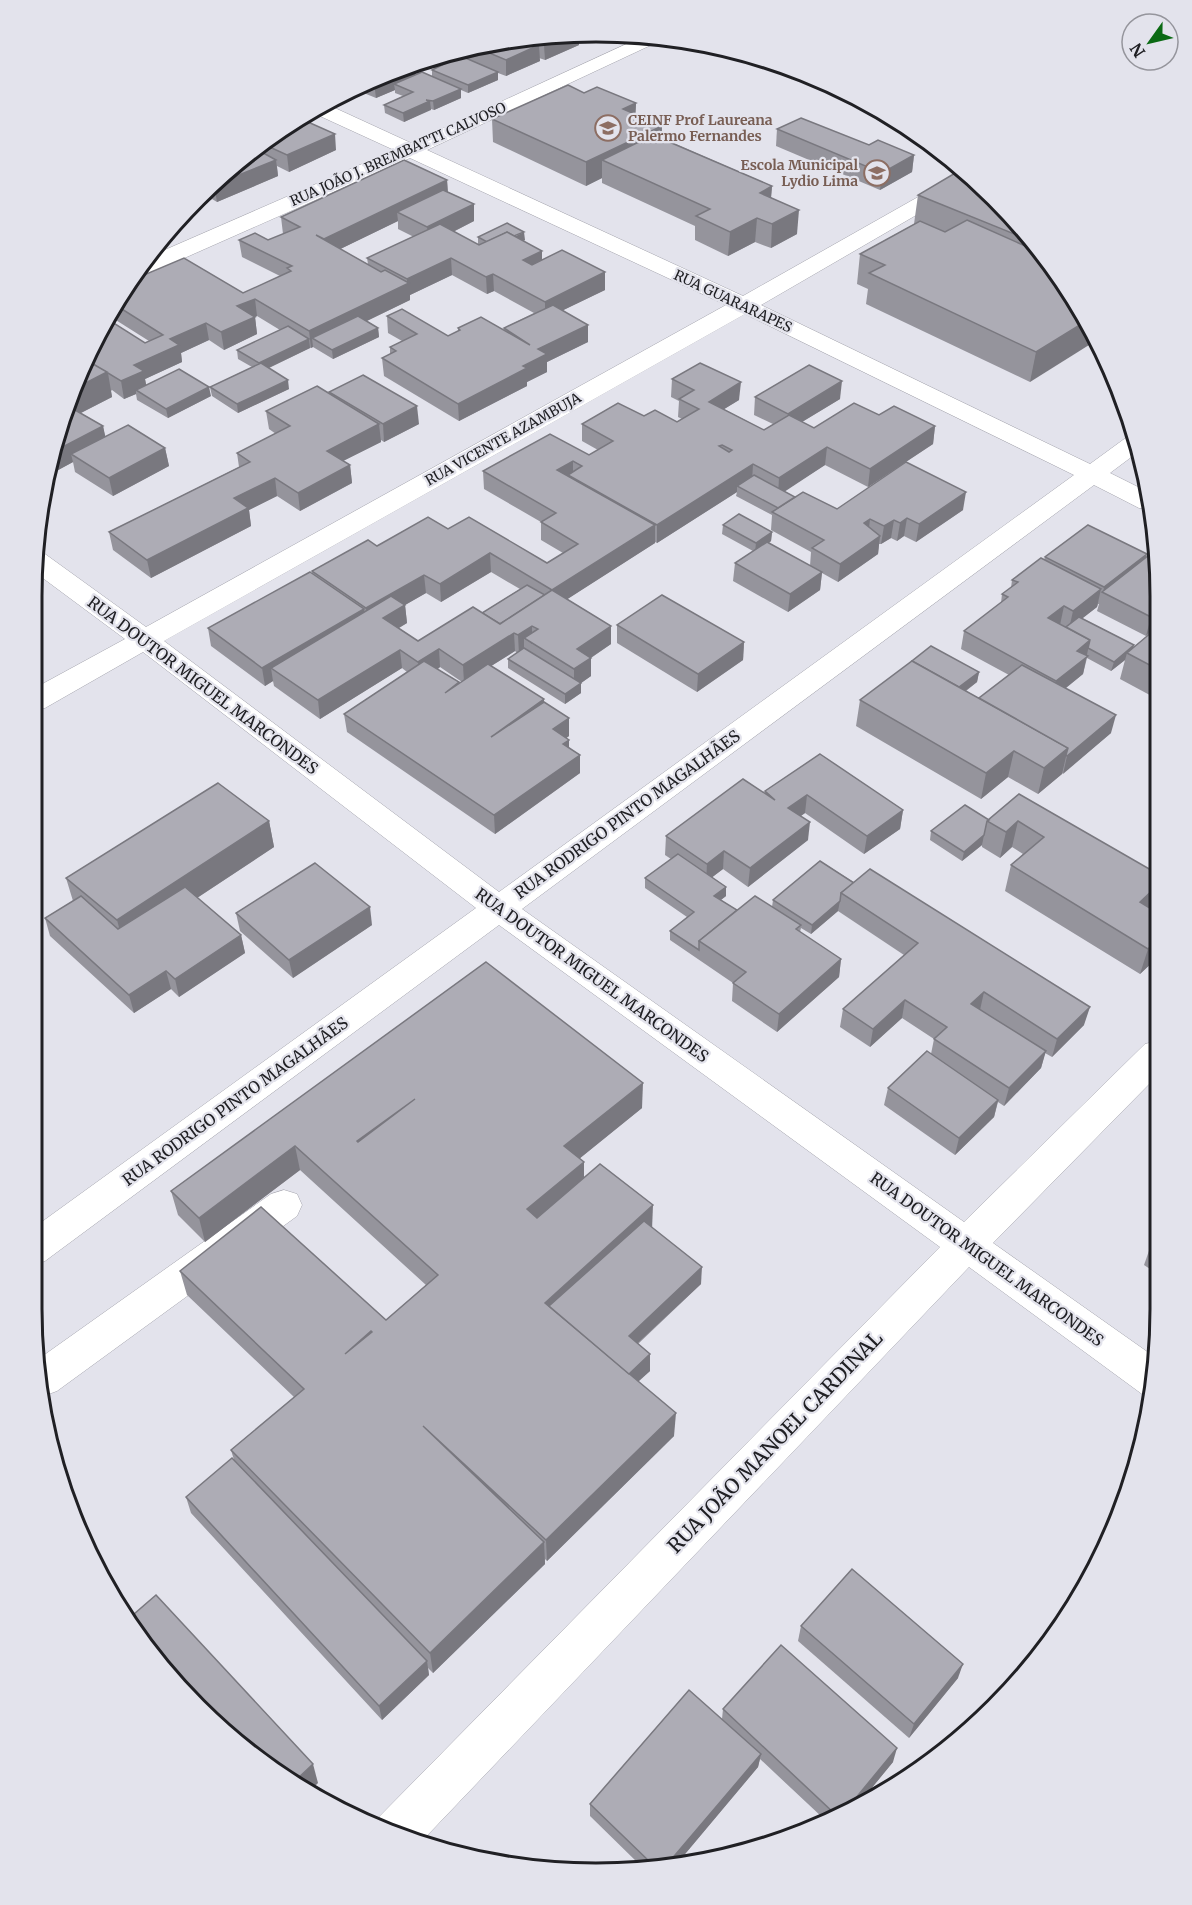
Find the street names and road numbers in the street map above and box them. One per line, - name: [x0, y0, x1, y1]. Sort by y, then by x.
- street label: RUA JOÃO J. BREMBATTI CALVOSO: [287, 98, 509, 210]
- street label: RUA GUARARAPES: [671, 266, 795, 336]
- street label: RUA VICENTE AZAMBUJA: [422, 389, 584, 489]
- street label: RUA DOUTOR MIGUEL MARCONDES: [84, 592, 322, 778]
- street label: RUA RODRIGO PINTO MAGALHÃES: [510, 725, 744, 903]
- street label: RUA DOUTOR MIGUEL MARCONDES: [471, 884, 713, 1066]
- street label: RUA RODRIGO PINTO MAGALHÃES: [118, 1012, 352, 1190]
- street label: RUA DOUTOR MIGUEL MARCONDES: [866, 1168, 1108, 1350]
- street label: RUA JOÃO MANOEL CARDINAL: [661, 1324, 888, 1558]

